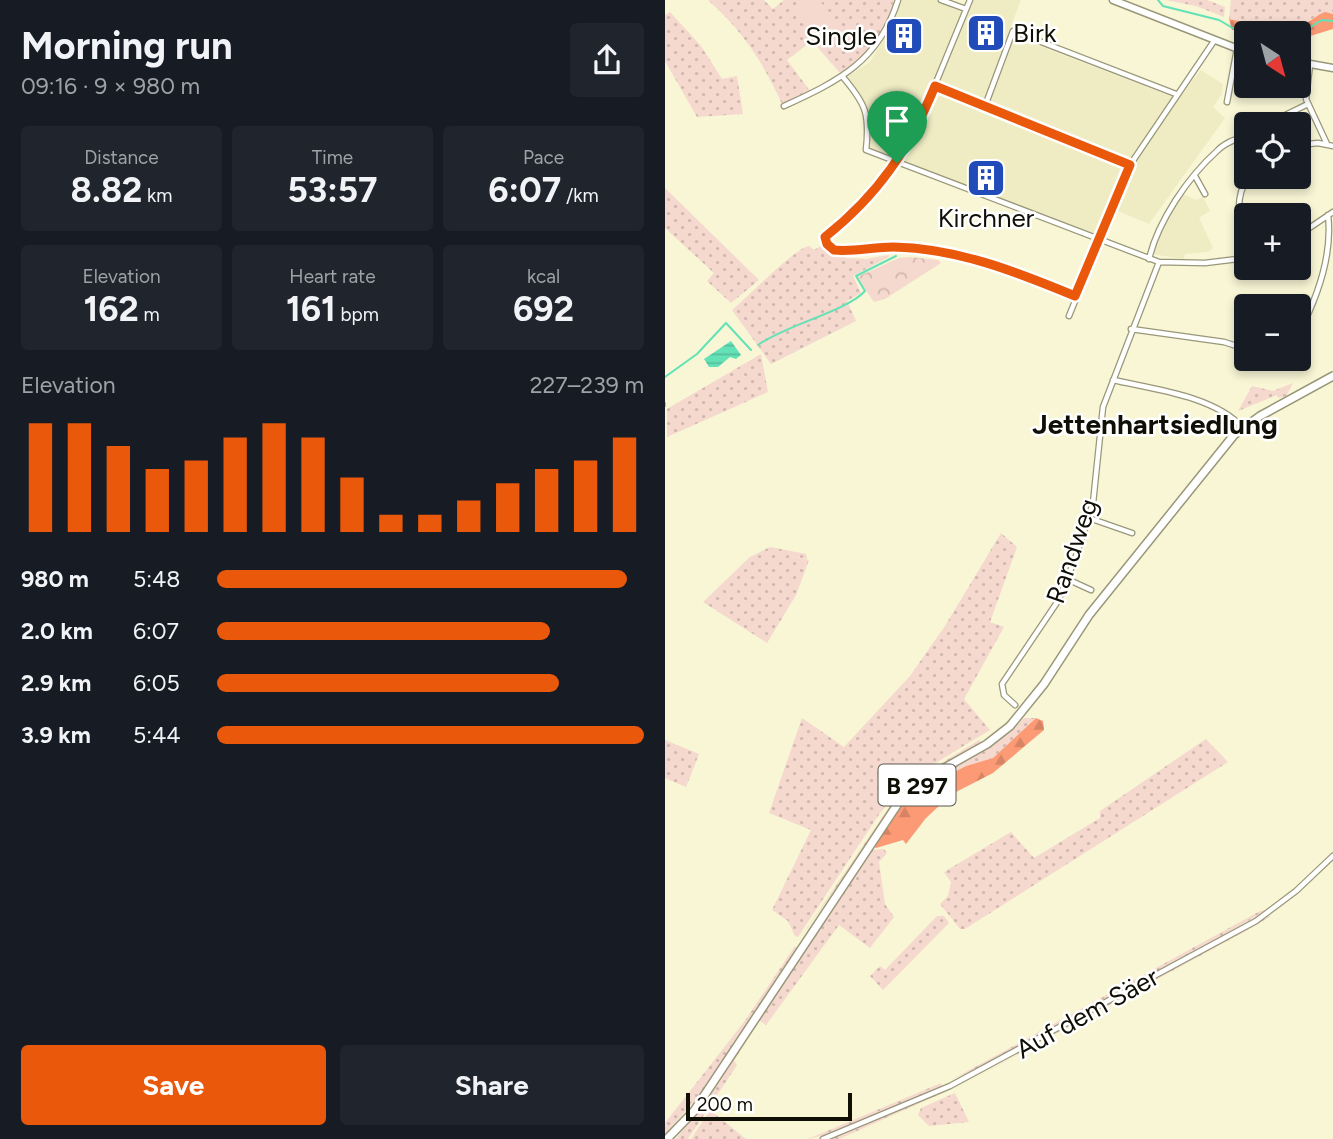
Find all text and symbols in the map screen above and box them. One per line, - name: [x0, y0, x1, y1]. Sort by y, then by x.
- building icon: Birk: [965, 12, 1007, 54]
- building icon: Single: [883, 15, 925, 57]
- place label: Birk: [1013, 17, 1057, 49]
- place label: Single: [805, 20, 877, 52]
- north arrow: [1234, 21, 1311, 98]
- map controls: [1234, 21, 1311, 371]
- text: Morning run: [21, 23, 233, 69]
- button: share: [570, 23, 644, 97]
- text: 09:16 · 9 × 980 m: [21, 72, 200, 100]
- pin: [867, 91, 927, 163]
- icon: arrive: [878, 102, 916, 140]
- button: locate: [1234, 112, 1311, 189]
- text: Distance: [84, 146, 159, 169]
- text: Time: [312, 146, 353, 169]
- text: Pace: [523, 146, 564, 169]
- building icon: Kirchner: [965, 157, 1007, 199]
- text: 8.82: [71, 169, 142, 211]
- text: 53:57: [287, 169, 378, 211]
- text: 6:07: [488, 169, 561, 211]
- text: km: [142, 184, 172, 207]
- text: /km: [561, 184, 599, 207]
- place label: Kirchner: [938, 202, 1035, 234]
- button: +: [1234, 203, 1311, 280]
- text: Elevation: [82, 265, 161, 288]
- text: Heart rate: [289, 265, 376, 288]
- text: kcal: [527, 265, 560, 288]
- text: 162: [83, 288, 139, 330]
- text: 161: [286, 288, 336, 330]
- text: 692: [513, 288, 574, 330]
- button: −: [1234, 294, 1311, 371]
- text: m: [139, 303, 160, 326]
- text: bpm: [336, 303, 379, 326]
- text: Elevation: [21, 371, 116, 399]
- text: 227–239 m: [530, 371, 644, 399]
- district label: Jettenhartsiedlung: [1032, 407, 1278, 441]
- street label: Randweg: [1039, 494, 1105, 608]
- text: 980 m: [21, 565, 89, 593]
- text: 5:48: [133, 565, 180, 593]
- text: 2.0 km: [21, 617, 93, 645]
- text: 6:07: [133, 617, 179, 645]
- text: 2.9 km: [21, 669, 91, 697]
- text: 6:05: [133, 669, 180, 697]
- text: 3.9 km: [21, 721, 91, 749]
- text: 5:44: [133, 721, 181, 749]
- road number: B 297: [879, 764, 955, 806]
- street label: Auf dem Säer: [1010, 961, 1164, 1065]
- button: Save: [21, 1045, 326, 1125]
- button: Share: [340, 1045, 644, 1125]
- scale bar: [686, 1090, 852, 1122]
- text: 200 m: [697, 1093, 753, 1116]

